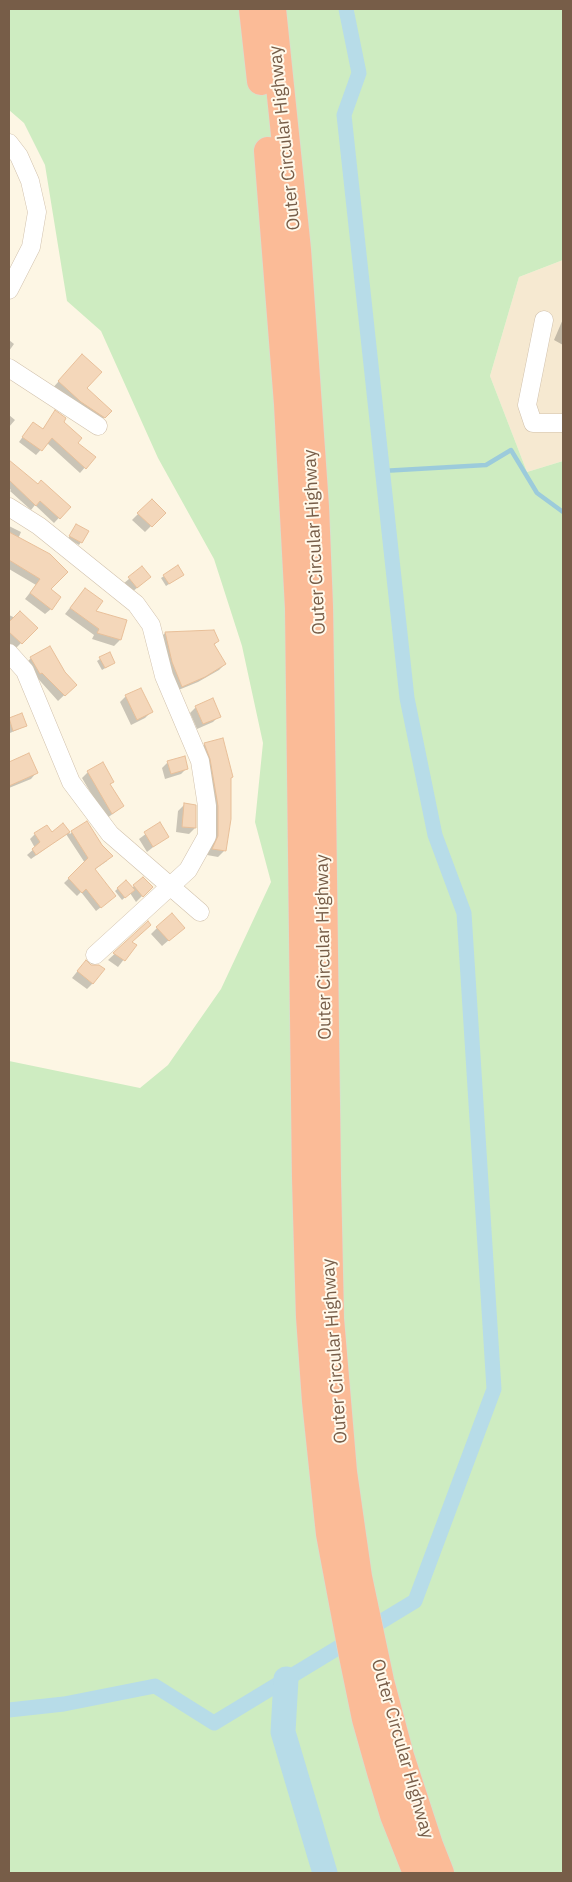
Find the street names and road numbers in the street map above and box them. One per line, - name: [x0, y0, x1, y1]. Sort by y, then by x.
- street label: Outer Circular Highway: [265, 44, 305, 232]
- street label: Outer Circular Highway: [299, 449, 331, 635]
- street label: Outer Circular Highway: [312, 854, 336, 1040]
- street label: Outer Circular Highway: [318, 1258, 352, 1444]
- street label: Outer Circular Highway: [366, 1657, 438, 1841]

